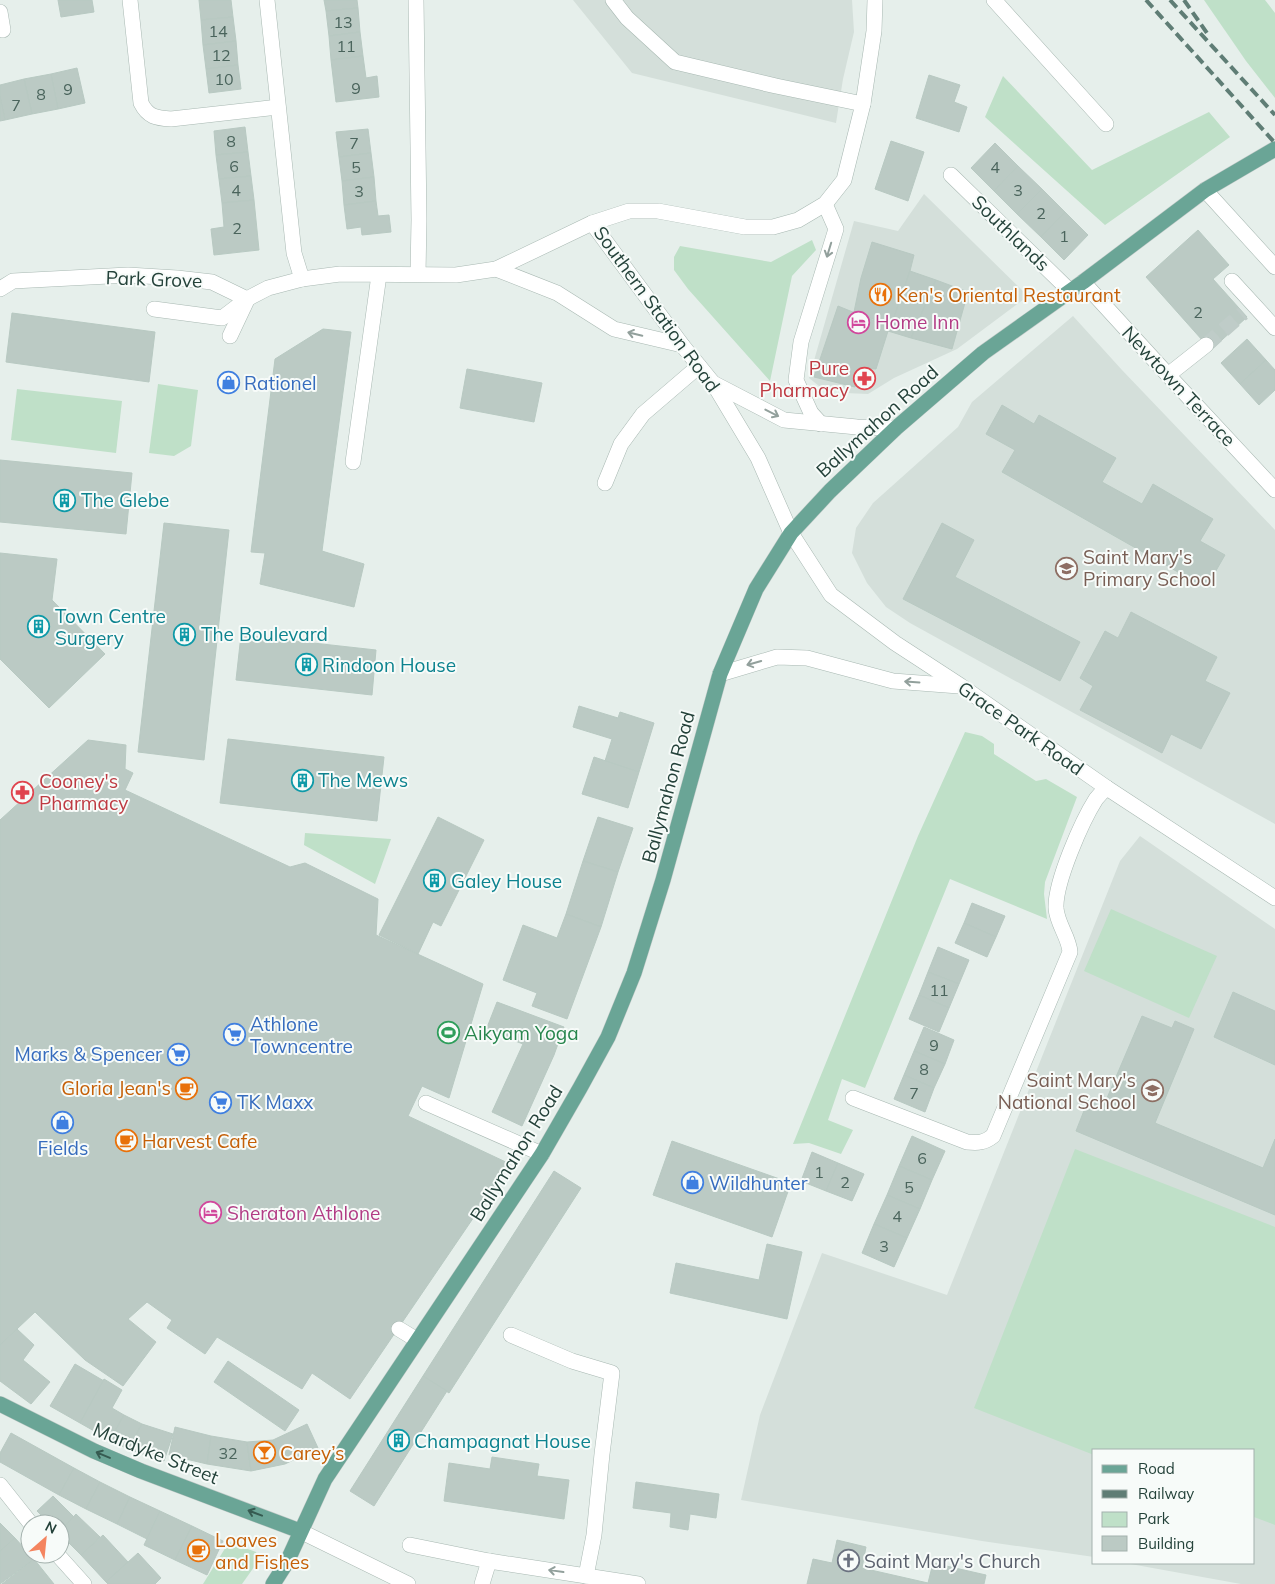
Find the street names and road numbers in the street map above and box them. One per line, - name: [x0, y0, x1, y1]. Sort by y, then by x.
- street label: Southlands: [967, 190, 1055, 276]
- street label: Southern Station Road: [589, 221, 725, 397]
- street label: Park Grove: [105, 265, 203, 293]
- street label: Newtown Terrace: [1117, 321, 1241, 451]
- street label: Ballymahon Road: [811, 360, 943, 482]
- street label: Grace Park Road: [953, 676, 1089, 780]
- street label: Ballymahon Road: [636, 708, 700, 866]
- street label: Ballymahon Road: [464, 1080, 568, 1226]
- street label: Mardyke Street: [90, 1417, 223, 1489]

